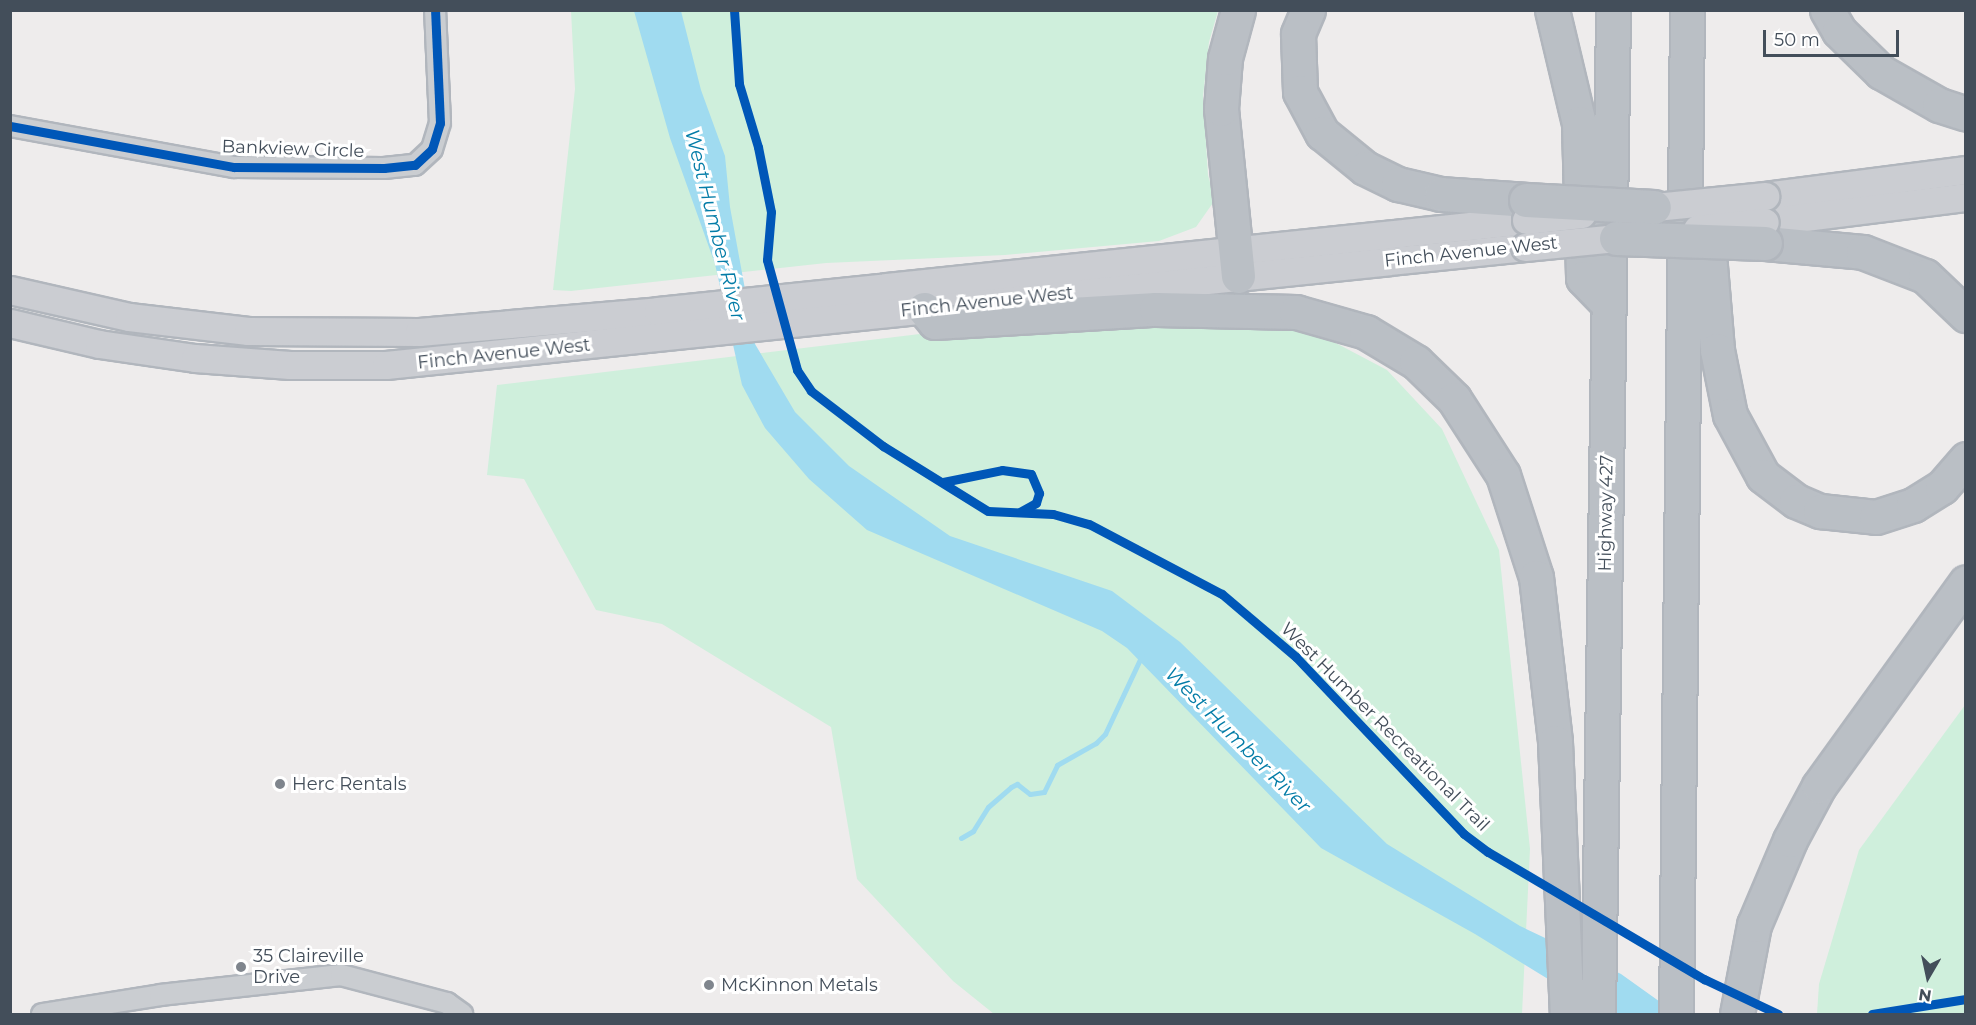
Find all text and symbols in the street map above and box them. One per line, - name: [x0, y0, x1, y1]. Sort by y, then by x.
- scale bar: [1766, 18, 1902, 56]
- text: 50 m: [1774, 29, 1820, 51]
- water label: West Humber River: [680, 127, 750, 323]
- street label: Bankview Circle: [221, 136, 365, 162]
- street label: Finch Avenue West: [1383, 232, 1559, 272]
- street label: Finch Avenue West: [899, 282, 1075, 322]
- street label: Finch Avenue West: [416, 334, 592, 374]
- street label: Highway 427: [1594, 454, 1618, 572]
- street label: West Humber Recreational Trail: [1276, 618, 1494, 836]
- water label: West Humber River: [1160, 662, 1316, 818]
- place label: Herc Rentals: [292, 773, 407, 795]
- marker: Herc Rentals: [273, 777, 287, 791]
- place label: 35 Claireville Drive: [253, 946, 364, 988]
- north arrow: [1898, 947, 1958, 1007]
- marker: 35 Claireville Drive: [234, 960, 248, 974]
- place label: McKinnon Metals: [721, 974, 878, 996]
- marker: McKinnon Metals: [702, 978, 716, 992]
- text: N: [1917, 985, 1933, 1006]

